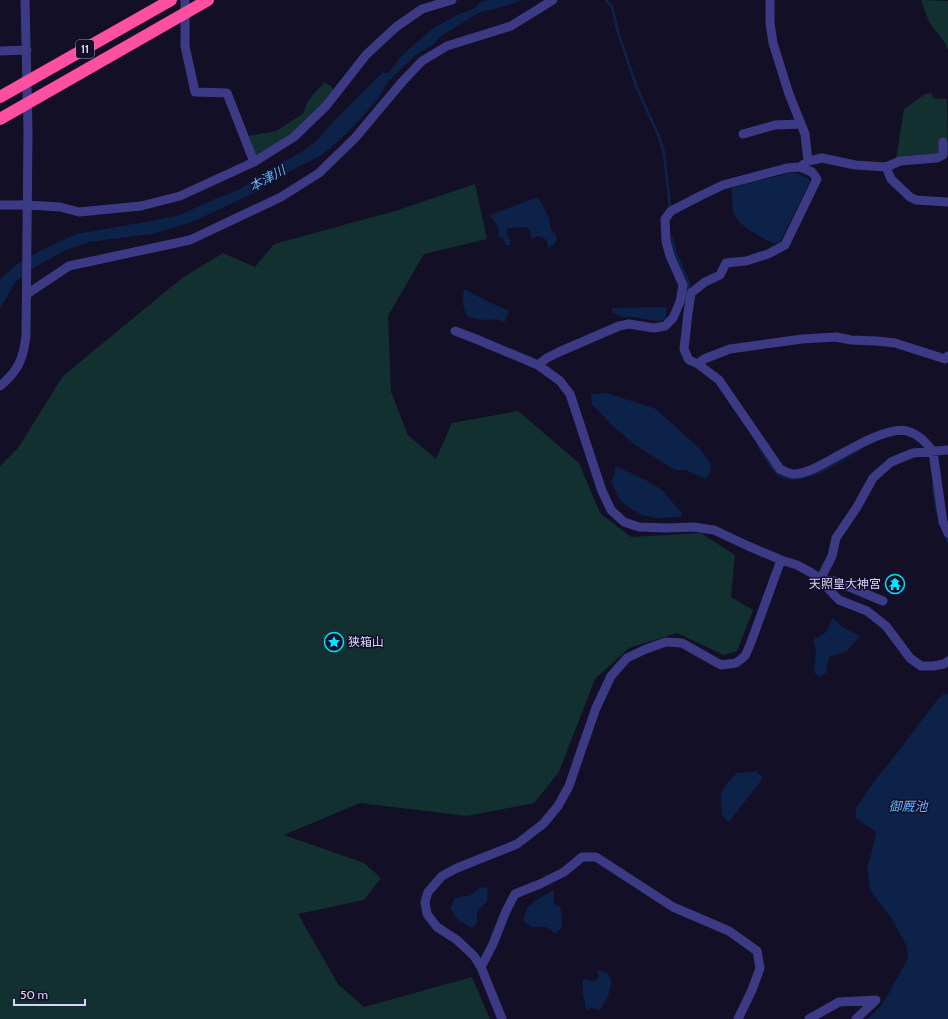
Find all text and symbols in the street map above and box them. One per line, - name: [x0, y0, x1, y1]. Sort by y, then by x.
- road number: 11: [76, 40, 94, 58]
- water label: 本津川: [246, 161, 290, 194]
- temple icon: 天照皇大神宮: [884, 573, 906, 595]
- place label: 天照皇大神宮: [809, 576, 881, 591]
- place icon: 狭箱山: [323, 631, 345, 653]
- place label: 狭箱山: [348, 634, 384, 649]
- water label: 御厩池: [888, 798, 929, 814]
- scale bar: [14, 981, 85, 1007]
- text: 50 m: [20, 987, 48, 1002]

